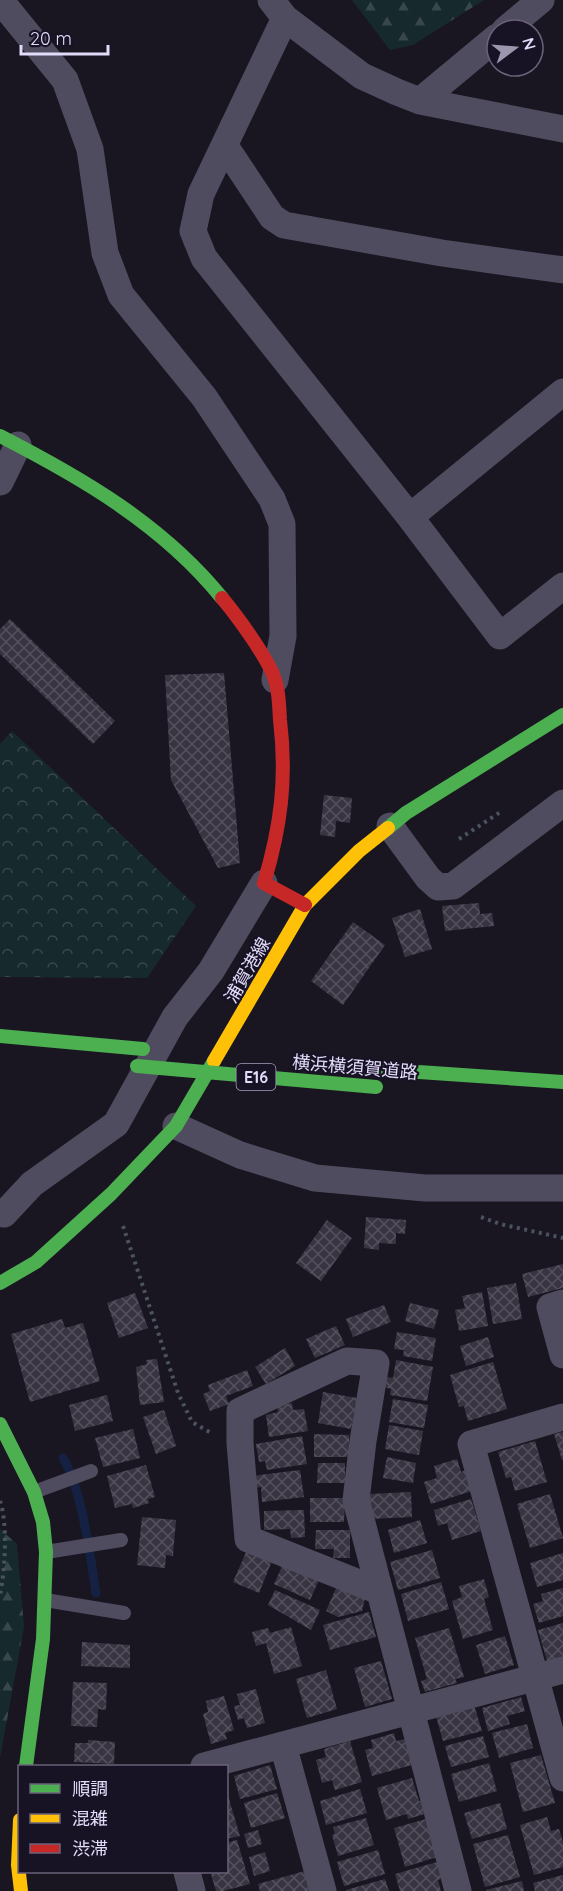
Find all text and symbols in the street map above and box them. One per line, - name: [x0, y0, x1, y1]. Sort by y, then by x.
- scale bar: [21, 18, 108, 56]
- north arrow: [485, 18, 545, 78]
- text: 20 m: [30, 27, 72, 50]
- text: N: [518, 35, 541, 52]
- street label: 浦賀港線: [219, 933, 275, 1007]
- street label: 横浜横須賀道路: [291, 1050, 419, 1084]
- road number: E16: [236, 1064, 276, 1090]
- legend: [18, 1765, 228, 1873]
- text: 順調: [72, 1777, 108, 1800]
- text: 混雑: [72, 1807, 108, 1830]
- text: 渋滞: [72, 1837, 108, 1860]

